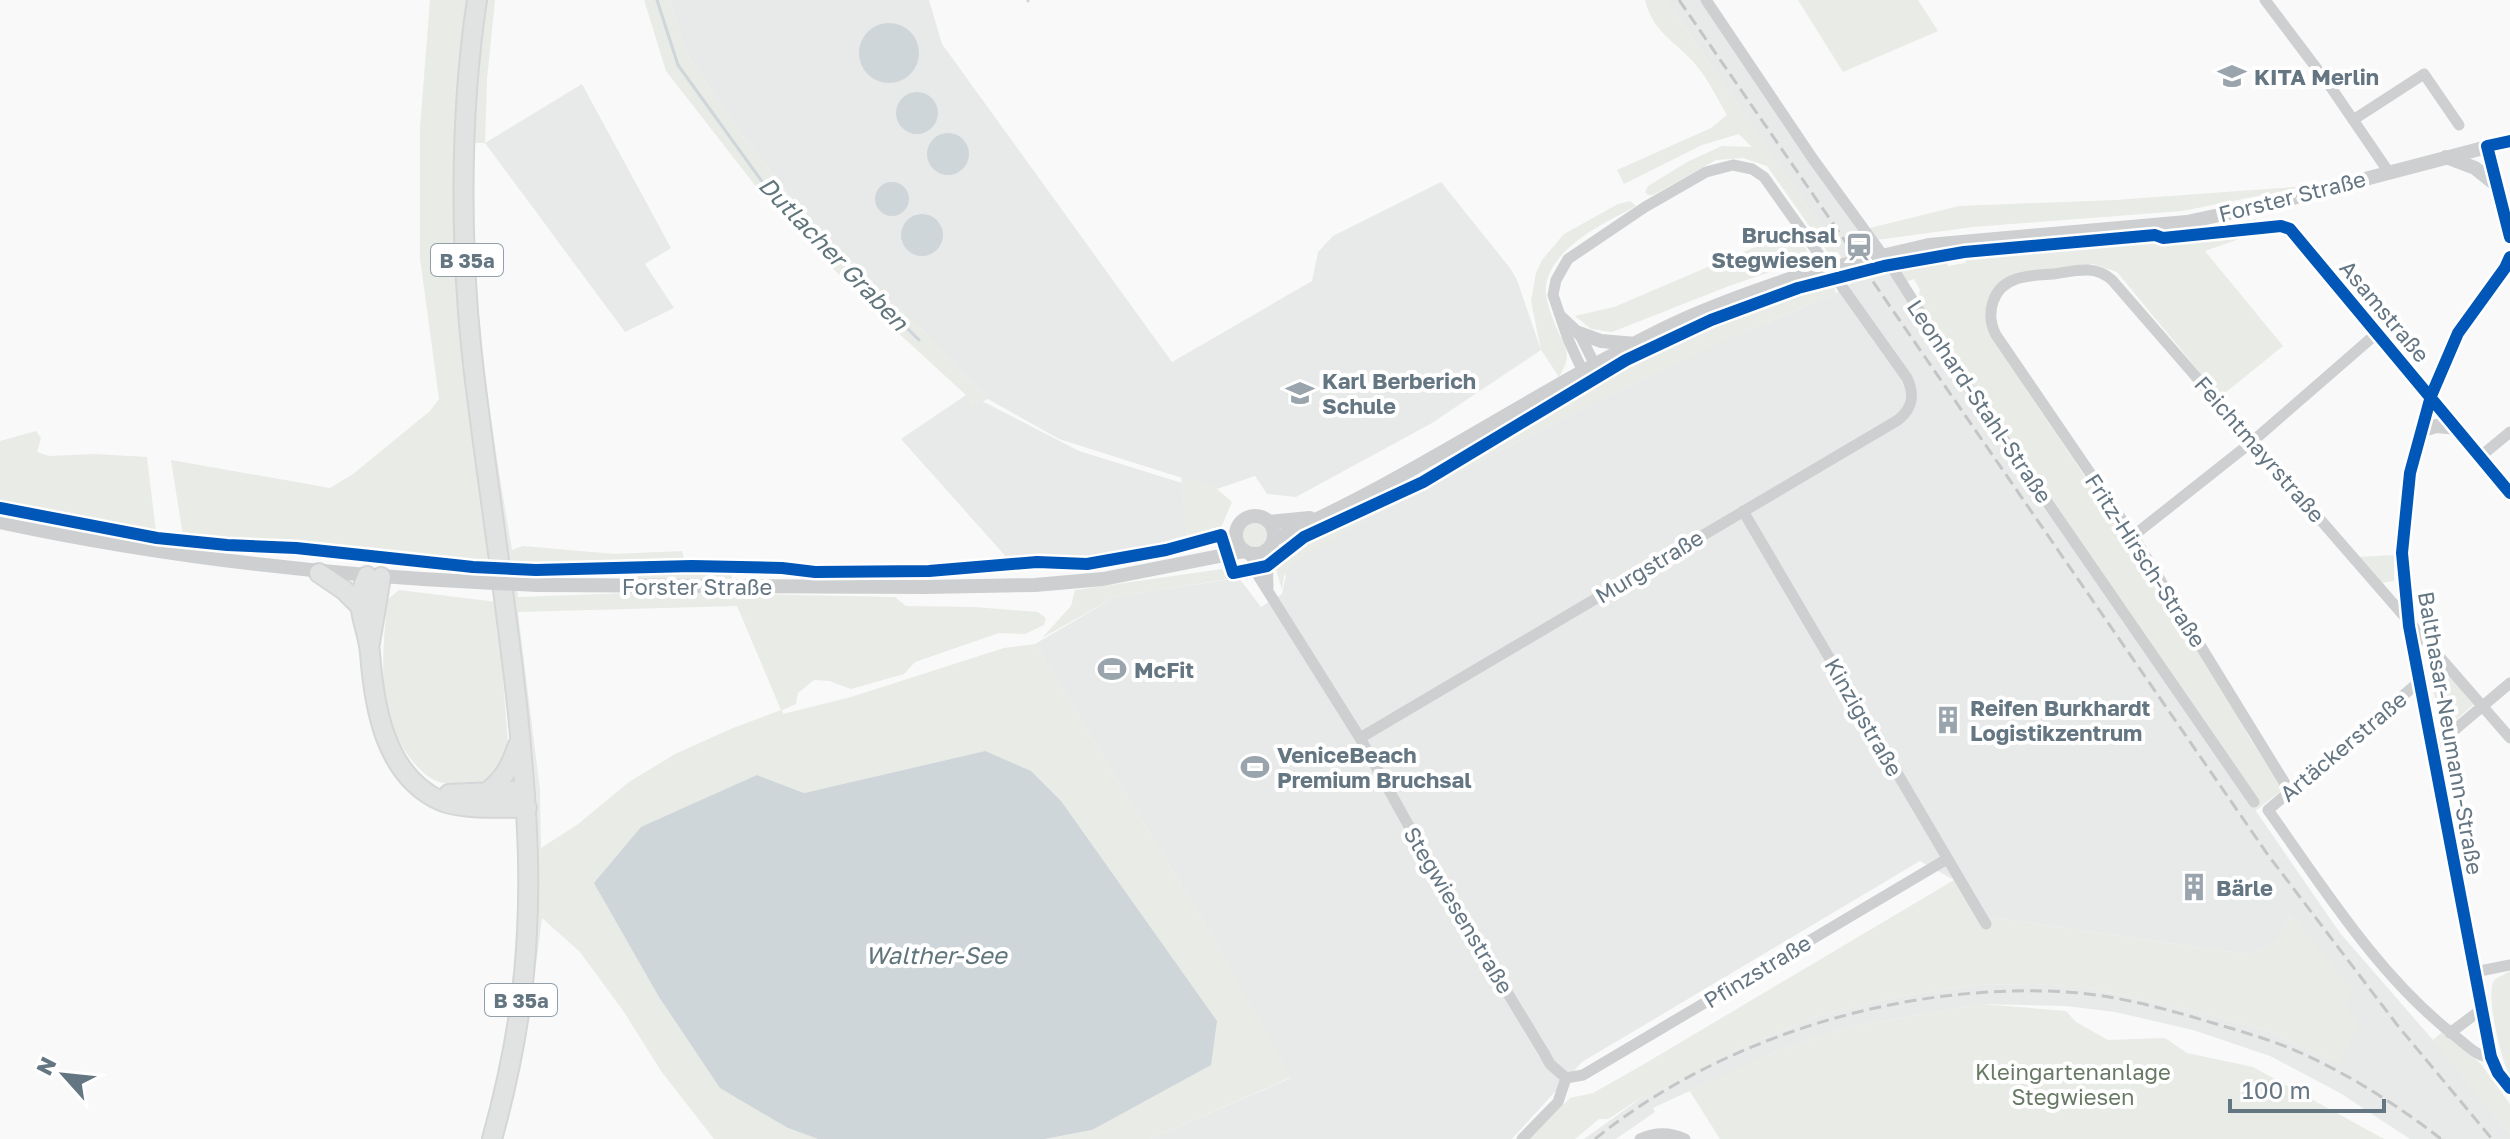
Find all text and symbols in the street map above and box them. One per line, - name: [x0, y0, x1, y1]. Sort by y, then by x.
- school or university icon: KITA Merlin: [2217, 61, 2247, 91]
- place label: KITA Merlin: [2254, 63, 2379, 90]
- street label: Forster Straße: [2216, 165, 2368, 227]
- water label: Dutlacher Graben: [753, 170, 916, 337]
- place label: Bruchsal Stegwiesen: [1711, 221, 1837, 273]
- station icon: Bruchsal Stegwiesen: [1844, 232, 1874, 262]
- road number: B 35a: [431, 244, 503, 276]
- street label: Asamstraße: [2334, 254, 2436, 368]
- street label: Leonhard-Stahl-Straße: [1902, 294, 2058, 508]
- place label: Karl Berberich Schule: [1322, 367, 1476, 419]
- street label: Feichtmayrstraße: [2189, 370, 2331, 528]
- school or university icon: Karl Berberich Schule: [1285, 378, 1315, 408]
- street label: Fritz-Hirsch-Straße: [2080, 468, 2212, 652]
- street label: Murgstraße: [1590, 523, 1708, 609]
- street label: Forster Straße: [622, 573, 772, 600]
- street label: Balthasar-Neumann-Straße: [2413, 589, 2489, 877]
- street label: Kinzigstraße: [1819, 653, 1909, 781]
- sports icon: McFit: [1097, 654, 1127, 684]
- place label: McFit: [1134, 656, 1194, 683]
- street label: Artäckerstraße: [2274, 685, 2412, 807]
- place label: Reifen Burkhardt Logistikzentrum: [1970, 694, 2150, 746]
- building icon: Reifen Burkhardt Logistikzentrum: [1933, 705, 1963, 735]
- place label: VeniceBeach Premium Bruchsal: [1277, 741, 1472, 793]
- sports icon: VeniceBeach Premium Bruchsal: [1240, 752, 1270, 782]
- street label: Stegwiesenstraße: [1399, 822, 1519, 998]
- building icon: Bärle: [2179, 872, 2209, 902]
- place label: Bärle: [2216, 874, 2273, 901]
- street label: Pfinzstraße: [1699, 929, 1815, 1013]
- water label: Walther-See: [865, 940, 1009, 969]
- road number: B 35a: [485, 984, 557, 1016]
- north arrow: [24, 1035, 104, 1115]
- text: N: [30, 1052, 62, 1079]
- park label: Kleingartenanlage Stegwiesen: [1975, 1058, 2171, 1110]
- scale bar: [2230, 1063, 2384, 1113]
- text: 100 m: [2242, 1075, 2311, 1104]

